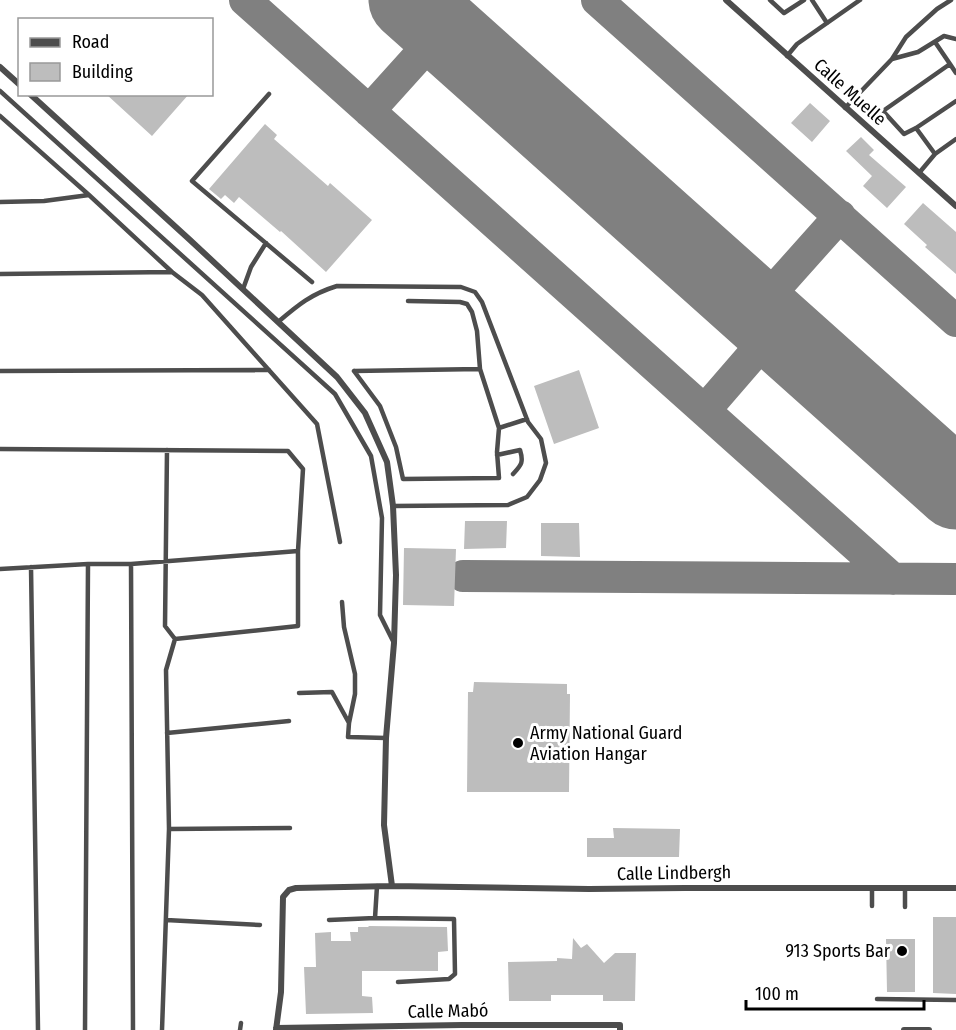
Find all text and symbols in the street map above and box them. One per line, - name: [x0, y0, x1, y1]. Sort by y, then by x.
- legend: [18, 18, 213, 96]
- text: Road: [72, 31, 109, 53]
- street label: Calle Muelle: [809, 54, 891, 130]
- text: Building: [72, 61, 133, 83]
- place label: Army National Guard Aviation Hangar: [530, 722, 682, 765]
- marker: Army National Guard Aviation Hangar: [511, 736, 525, 750]
- street label: Calle Lindbergh: [617, 861, 731, 885]
- place label: 913 Sports Bar: [785, 940, 891, 962]
- marker: 913 Sports Bar: [895, 944, 909, 958]
- scale bar: [746, 973, 924, 1011]
- text: 100 m: [755, 983, 799, 1005]
- street label: Calle Mabó: [407, 999, 489, 1023]

